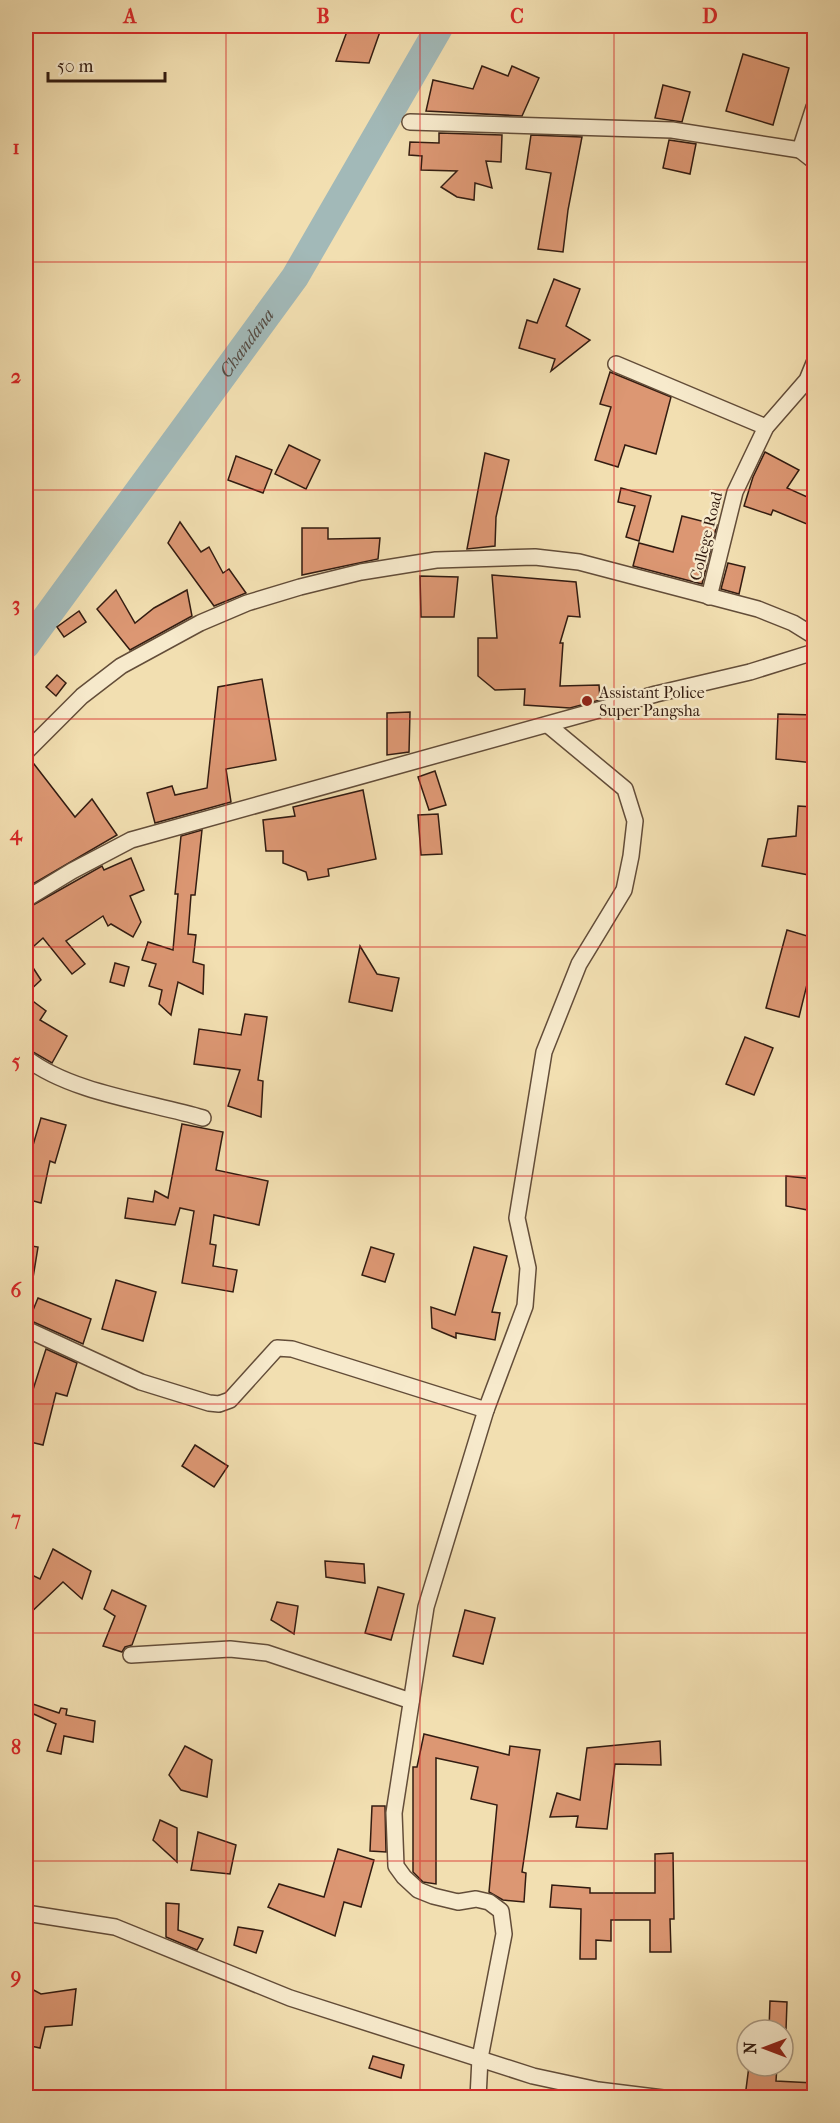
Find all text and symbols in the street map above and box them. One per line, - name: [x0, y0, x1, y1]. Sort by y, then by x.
- text: A: [122, 5, 138, 28]
- text: B: [316, 5, 330, 28]
- text: C: [510, 5, 524, 28]
- text: D: [702, 5, 718, 28]
- scale bar: [48, 45, 165, 83]
- text: 50 m: [57, 56, 94, 77]
- text: 1: [12, 136, 20, 159]
- water label: Chandana: [215, 305, 279, 381]
- text: 2: [11, 365, 21, 388]
- street label: College Road: [686, 489, 726, 582]
- text: 3: [12, 593, 20, 616]
- place label: Assistant Police Super Pangsha: [598, 683, 705, 720]
- marker: Assistant Police Super Pangsha: [580, 694, 594, 708]
- text: 4: [9, 822, 23, 846]
- text: 5: [12, 1050, 21, 1073]
- text: 6: [11, 1279, 23, 1302]
- text: 7: [10, 1507, 21, 1530]
- text: 8: [11, 1736, 21, 1759]
- text: 9: [10, 1965, 21, 1988]
- north arrow: [735, 2018, 795, 2078]
- text: N: [741, 2041, 760, 2054]

